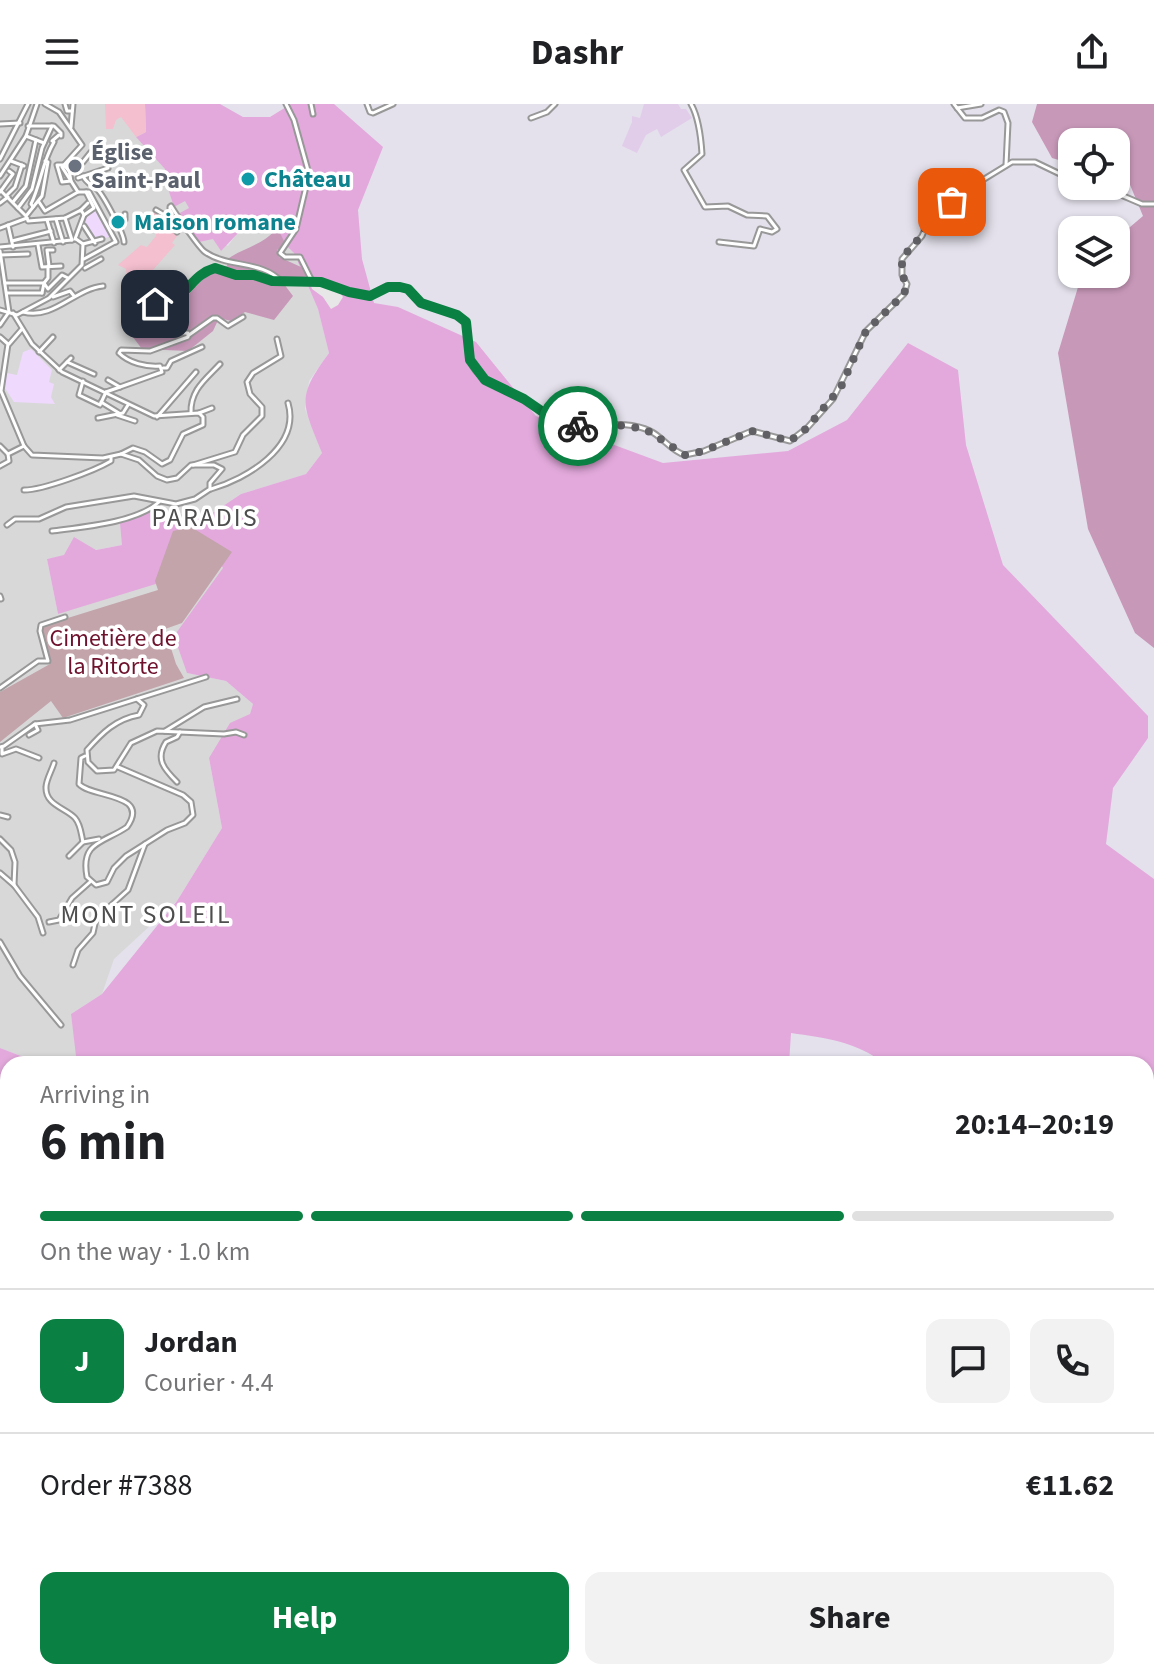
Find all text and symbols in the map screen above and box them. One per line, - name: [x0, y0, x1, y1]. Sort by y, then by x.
- text: Dashr: [531, 27, 623, 78]
- icon: menu: [40, 30, 84, 74]
- icon: share: [1070, 30, 1114, 74]
- map controls: [1058, 128, 1130, 288]
- button: locate: [1058, 128, 1130, 200]
- place label: Église Saint-Paul: [91, 135, 200, 198]
- marker: Église Saint-Paul: [66, 157, 84, 175]
- place label: Château: [264, 162, 351, 197]
- pin: [918, 168, 986, 236]
- marker: Château: [239, 170, 257, 188]
- icon: bag: [930, 180, 974, 224]
- place label: Maison romane: [134, 205, 296, 240]
- marker: Maison romane: [109, 213, 127, 231]
- button: layers: [1058, 216, 1130, 288]
- pin: [121, 270, 189, 338]
- icon: home: [133, 282, 177, 326]
- courier: [538, 386, 618, 466]
- icon: bike: [556, 404, 600, 448]
- district label: PARADIS: [151, 499, 259, 536]
- park label: Cimetière de la Ritorte: [49, 621, 177, 684]
- district label: MONT SOLEIL: [60, 896, 232, 933]
- text: Arriving in: [40, 1076, 150, 1113]
- text: 20:14–20:19: [955, 1103, 1114, 1146]
- text: 6 min: [40, 1106, 167, 1180]
- text: On the way · 1.0 km: [40, 1233, 250, 1270]
- button: chat: [926, 1319, 1010, 1403]
- button: phone: [1030, 1319, 1114, 1403]
- text: Jordan: [144, 1321, 238, 1364]
- text: J: [74, 1340, 90, 1383]
- text: Courier · 4.4: [144, 1364, 274, 1401]
- text: Order #7388: [40, 1464, 193, 1507]
- text: €11.62: [1026, 1464, 1114, 1507]
- button: Help: [40, 1572, 569, 1664]
- button: Share: [585, 1572, 1114, 1664]

